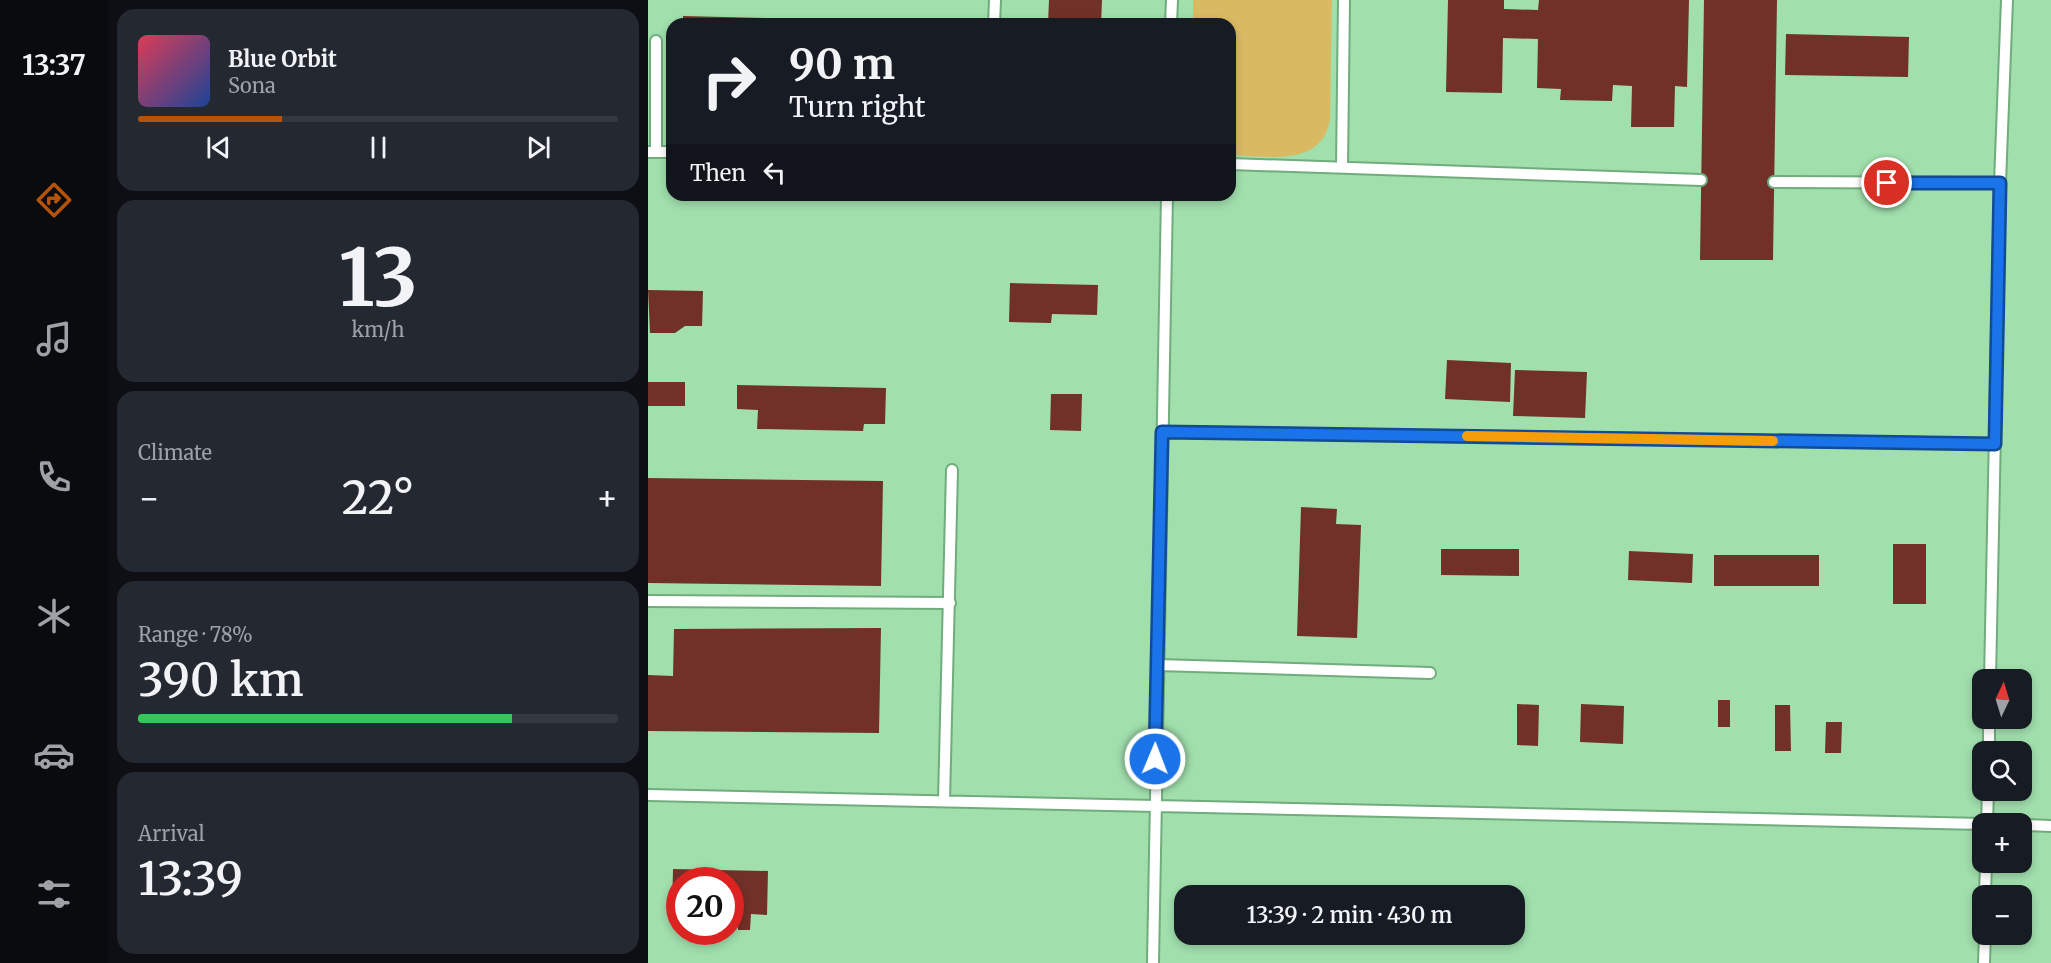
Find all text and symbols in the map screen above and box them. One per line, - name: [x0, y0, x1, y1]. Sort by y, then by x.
- text: 90 m: [789, 38, 895, 90]
- icon: right: [690, 42, 768, 120]
- text: Blue Orbit: [228, 45, 337, 73]
- text: 13:37: [22, 48, 86, 82]
- text: Sona: [228, 73, 276, 98]
- text: Turn right: [789, 90, 926, 124]
- icon: previous: [202, 131, 235, 164]
- icon: pause: [362, 131, 395, 164]
- icon: next: [522, 131, 555, 164]
- icon: left: [758, 156, 791, 189]
- pin: [1861, 157, 1912, 208]
- text: Then: [690, 159, 746, 187]
- icon: arrive: [1870, 166, 1903, 199]
- icon: directions: [33, 179, 75, 221]
- text: 13: [338, 229, 418, 327]
- text: km/h: [352, 317, 404, 342]
- icon: music: [33, 318, 75, 360]
- text: Climate: [138, 440, 212, 465]
- icon: phone: [33, 456, 75, 498]
- text: 22°: [342, 470, 414, 526]
- text: −: [138, 478, 160, 519]
- text: +: [596, 478, 618, 519]
- icon: climate: [33, 595, 75, 637]
- text: Range · 78%: [138, 622, 253, 647]
- text: 390 km: [138, 652, 304, 708]
- north arrow: [1972, 669, 2032, 729]
- map controls: [1972, 669, 2032, 945]
- position arrow: [1123, 727, 1187, 791]
- icon: car: [33, 734, 75, 776]
- button: search: [1972, 741, 2032, 801]
- button: +: [1972, 813, 2032, 873]
- text: Arrival: [138, 821, 205, 846]
- text: 13:39: [138, 851, 243, 907]
- speed limit sign: 20: [666, 867, 744, 945]
- icon: filters: [33, 873, 75, 915]
- button: −: [1972, 885, 2032, 945]
- text: 13:39 · 2 min · 430 m: [1246, 901, 1453, 929]

